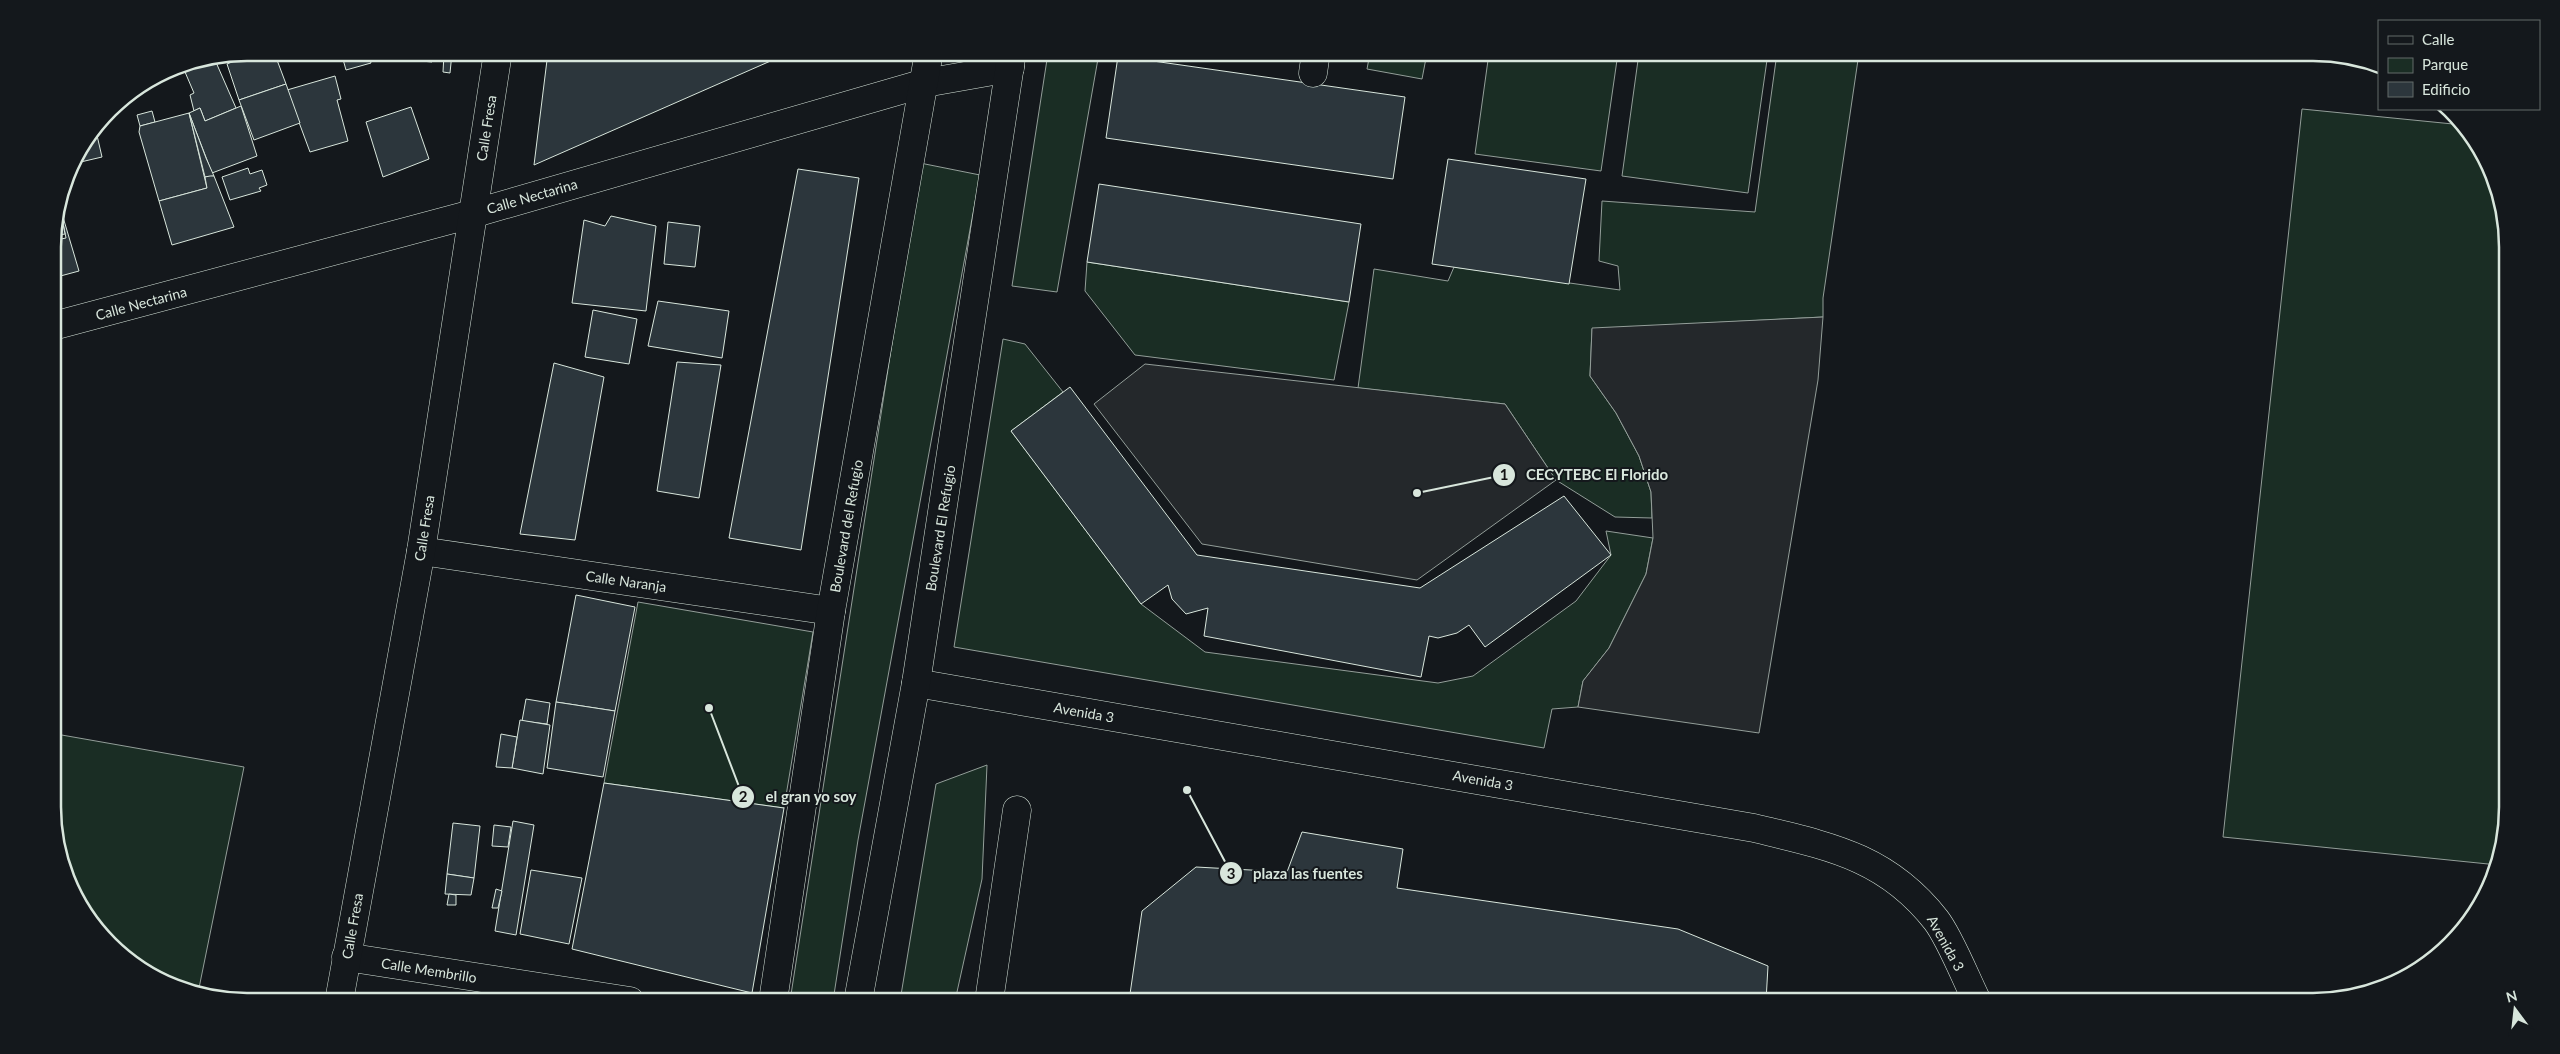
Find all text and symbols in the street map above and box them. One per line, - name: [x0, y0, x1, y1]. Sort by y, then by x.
- legend: [2378, 20, 2540, 110]
- text: Calle: [2422, 30, 2455, 48]
- text: Parque: [2422, 55, 2468, 73]
- text: Edificio: [2422, 80, 2470, 98]
- street label: Calle Fresa: [472, 94, 500, 162]
- street label: Calle Nectarina: [485, 175, 579, 217]
- street label: Calle Nectarina: [94, 283, 188, 323]
- street label: Boulevard del Refugio: [826, 458, 866, 594]
- callout: CECYTEBC El Florido: [1491, 460, 1678, 490]
- street label: Boulevard El Refugio: [922, 464, 958, 592]
- text: 1: [1500, 465, 1508, 483]
- text: CECYTEBC El Florido: [1526, 465, 1669, 483]
- street label: Calle Fresa: [410, 494, 438, 562]
- street label: Calle Naranja: [585, 567, 668, 595]
- street label: Avenida 3: [1052, 698, 1116, 726]
- street label: Avenida 3: [1451, 766, 1515, 794]
- callout: el gran yo soy: [730, 782, 867, 812]
- text: 2: [739, 787, 748, 805]
- text: el gran yo soy: [766, 787, 857, 805]
- callout: plaza las fuentes: [1218, 858, 1373, 888]
- text: 3: [1227, 864, 1235, 882]
- text: plaza las fuentes: [1253, 864, 1363, 882]
- street label: Calle Fresa: [338, 892, 366, 960]
- street label: Avenida 3: [1924, 912, 1968, 974]
- street label: Calle Membrillo: [380, 954, 478, 986]
- north arrow: [2490, 984, 2540, 1034]
- text: N: [2504, 986, 2519, 1006]

